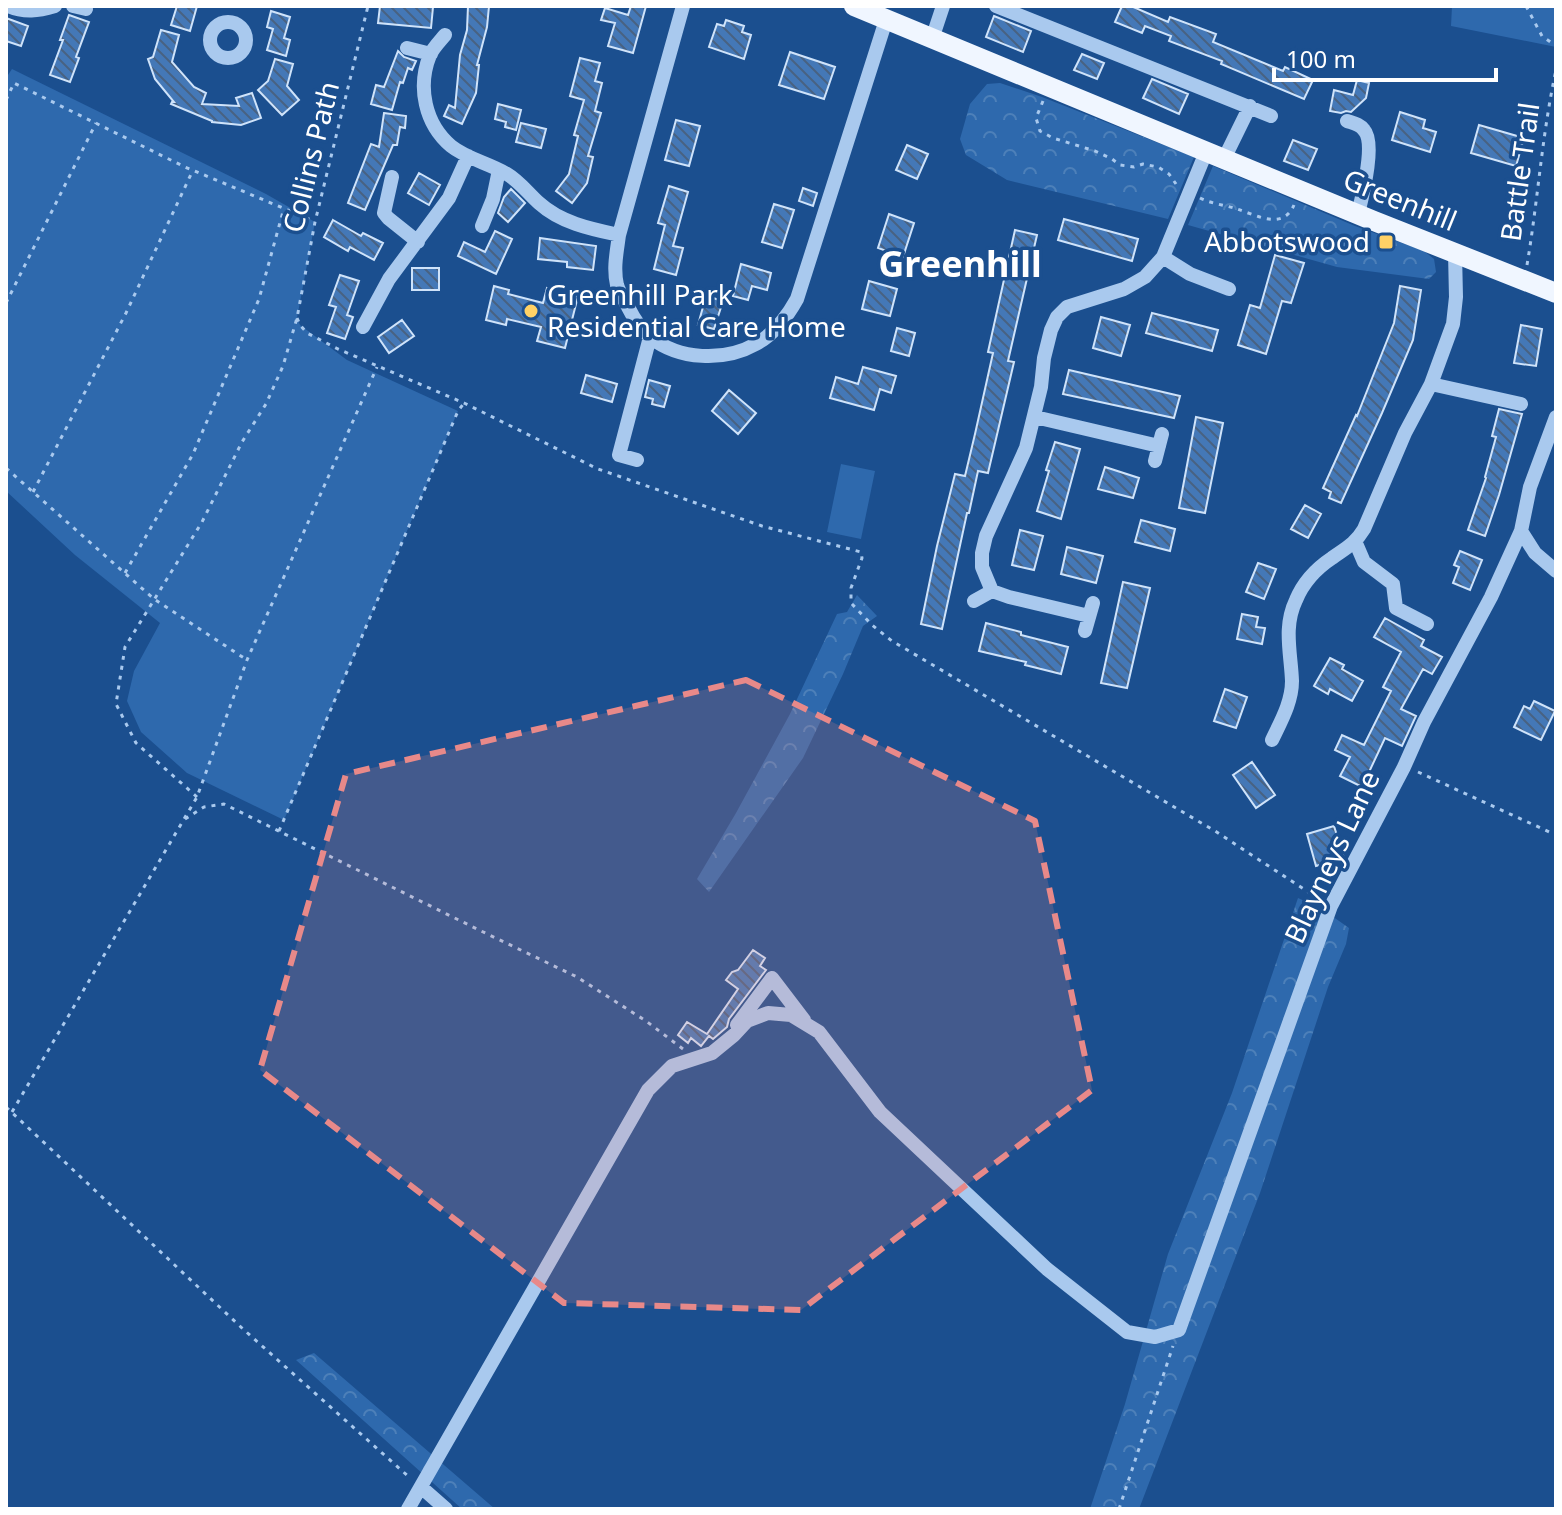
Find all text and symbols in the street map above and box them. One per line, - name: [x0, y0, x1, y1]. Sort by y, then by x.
- scale bar: [1274, 32, 1496, 82]
- text: 100 m: [1286, 42, 1356, 75]
- street label: Collins Path: [273, 77, 347, 236]
- street label: Battle Trail: [1490, 100, 1548, 244]
- street label: Greenhill: [1338, 159, 1463, 239]
- place label: Abbotswood: [1204, 222, 1370, 260]
- marker: Abbotswood: [1377, 233, 1395, 251]
- district label: Greenhill: [878, 239, 1042, 288]
- place label: Greenhill Park Residential Care Home: [547, 275, 846, 345]
- marker: Greenhill Park Residential Care Home: [522, 302, 540, 320]
- street label: Blayneys Lane: [1274, 764, 1388, 949]

